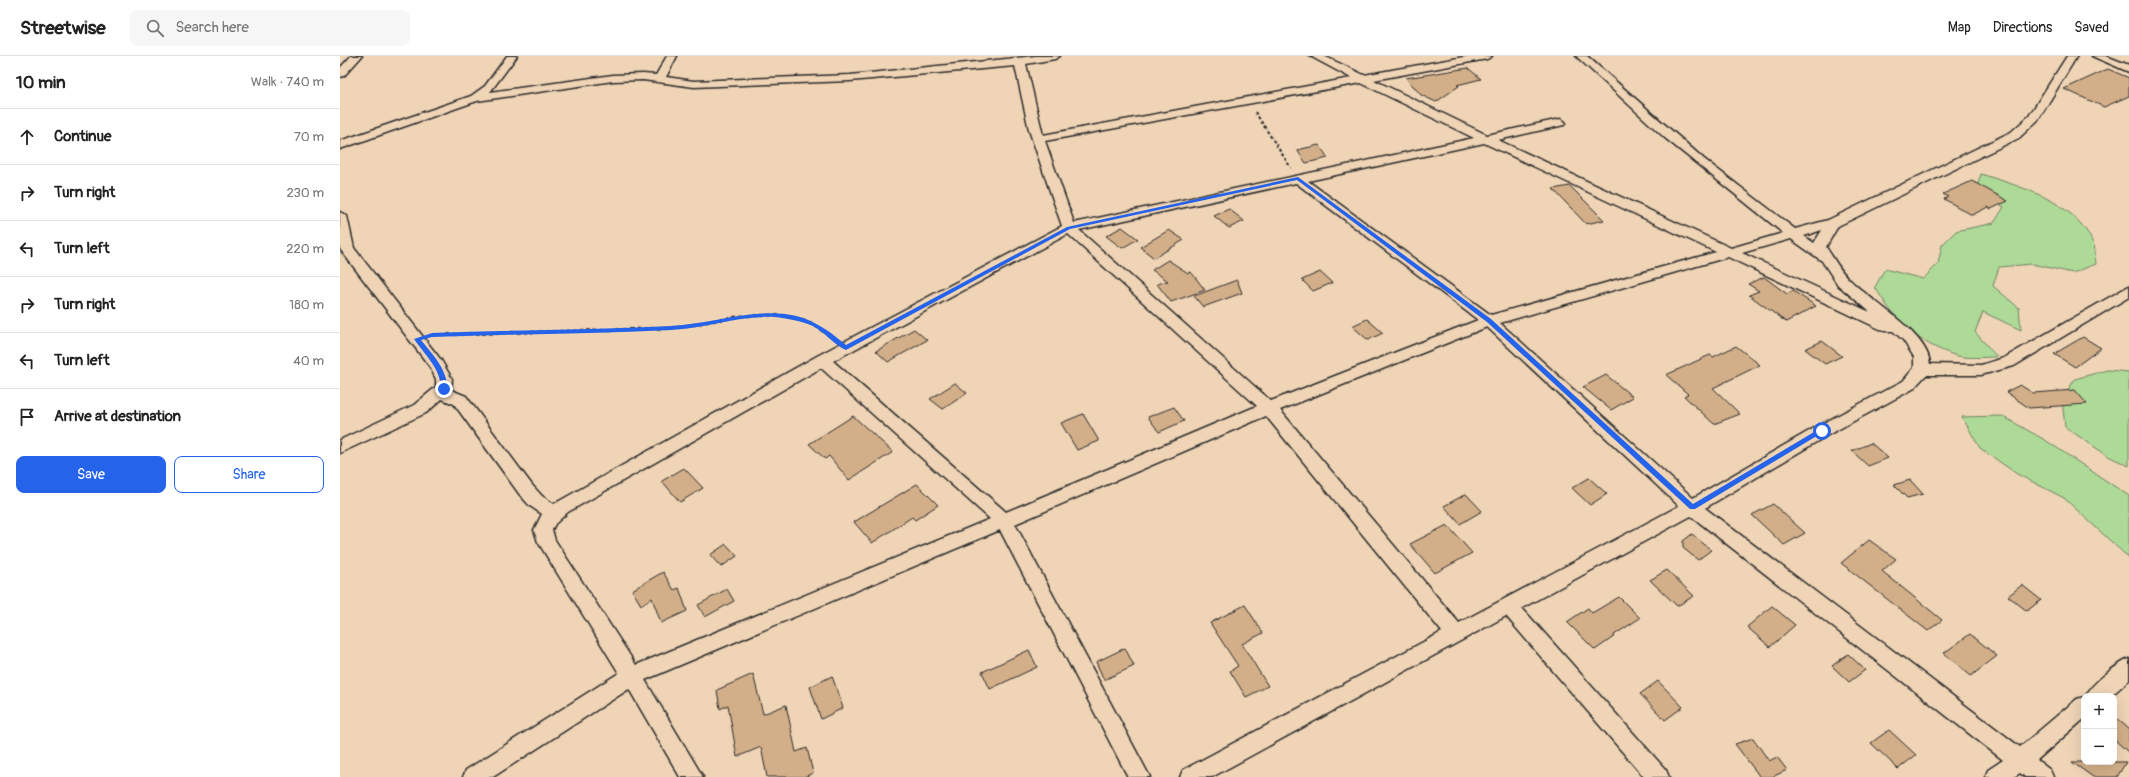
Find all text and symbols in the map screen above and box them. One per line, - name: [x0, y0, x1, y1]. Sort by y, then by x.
- search box: [130, 10, 410, 46]
- text: Streetwise: [20, 16, 106, 40]
- icon: search: [144, 17, 166, 39]
- text: Search here: [176, 18, 249, 37]
- text: Map: [1948, 19, 1971, 36]
- text: Directions: [1993, 19, 2052, 36]
- text: Saved: [2074, 19, 2109, 36]
- text: 10 min: [16, 72, 66, 93]
- text: Walk · 740 m: [251, 74, 324, 90]
- icon: ahead: [16, 126, 38, 148]
- text: Continue: [54, 127, 112, 146]
- text: 70 m: [294, 129, 324, 145]
- icon: right: [16, 182, 38, 204]
- text: Turn right: [54, 183, 115, 202]
- text: 230 m: [287, 185, 324, 201]
- icon: left: [16, 238, 38, 260]
- text: Turn left: [54, 239, 110, 258]
- text: 220 m: [286, 241, 324, 257]
- icon: right: [16, 294, 38, 316]
- text: Turn right: [54, 295, 115, 314]
- text: 180 m: [289, 297, 324, 313]
- icon: left: [16, 350, 38, 372]
- text: Turn left: [54, 351, 110, 370]
- text: 40 m: [293, 353, 324, 369]
- route end: [435, 380, 453, 398]
- icon: arrive: [16, 406, 38, 428]
- text: Arrive at destination: [54, 407, 181, 426]
- route start: [1813, 422, 1831, 440]
- button: Save: [16, 456, 166, 493]
- button: Share: [174, 456, 324, 493]
- map controls: [2081, 693, 2117, 765]
- button: +: [2081, 693, 2117, 729]
- button: −: [2081, 729, 2117, 765]

